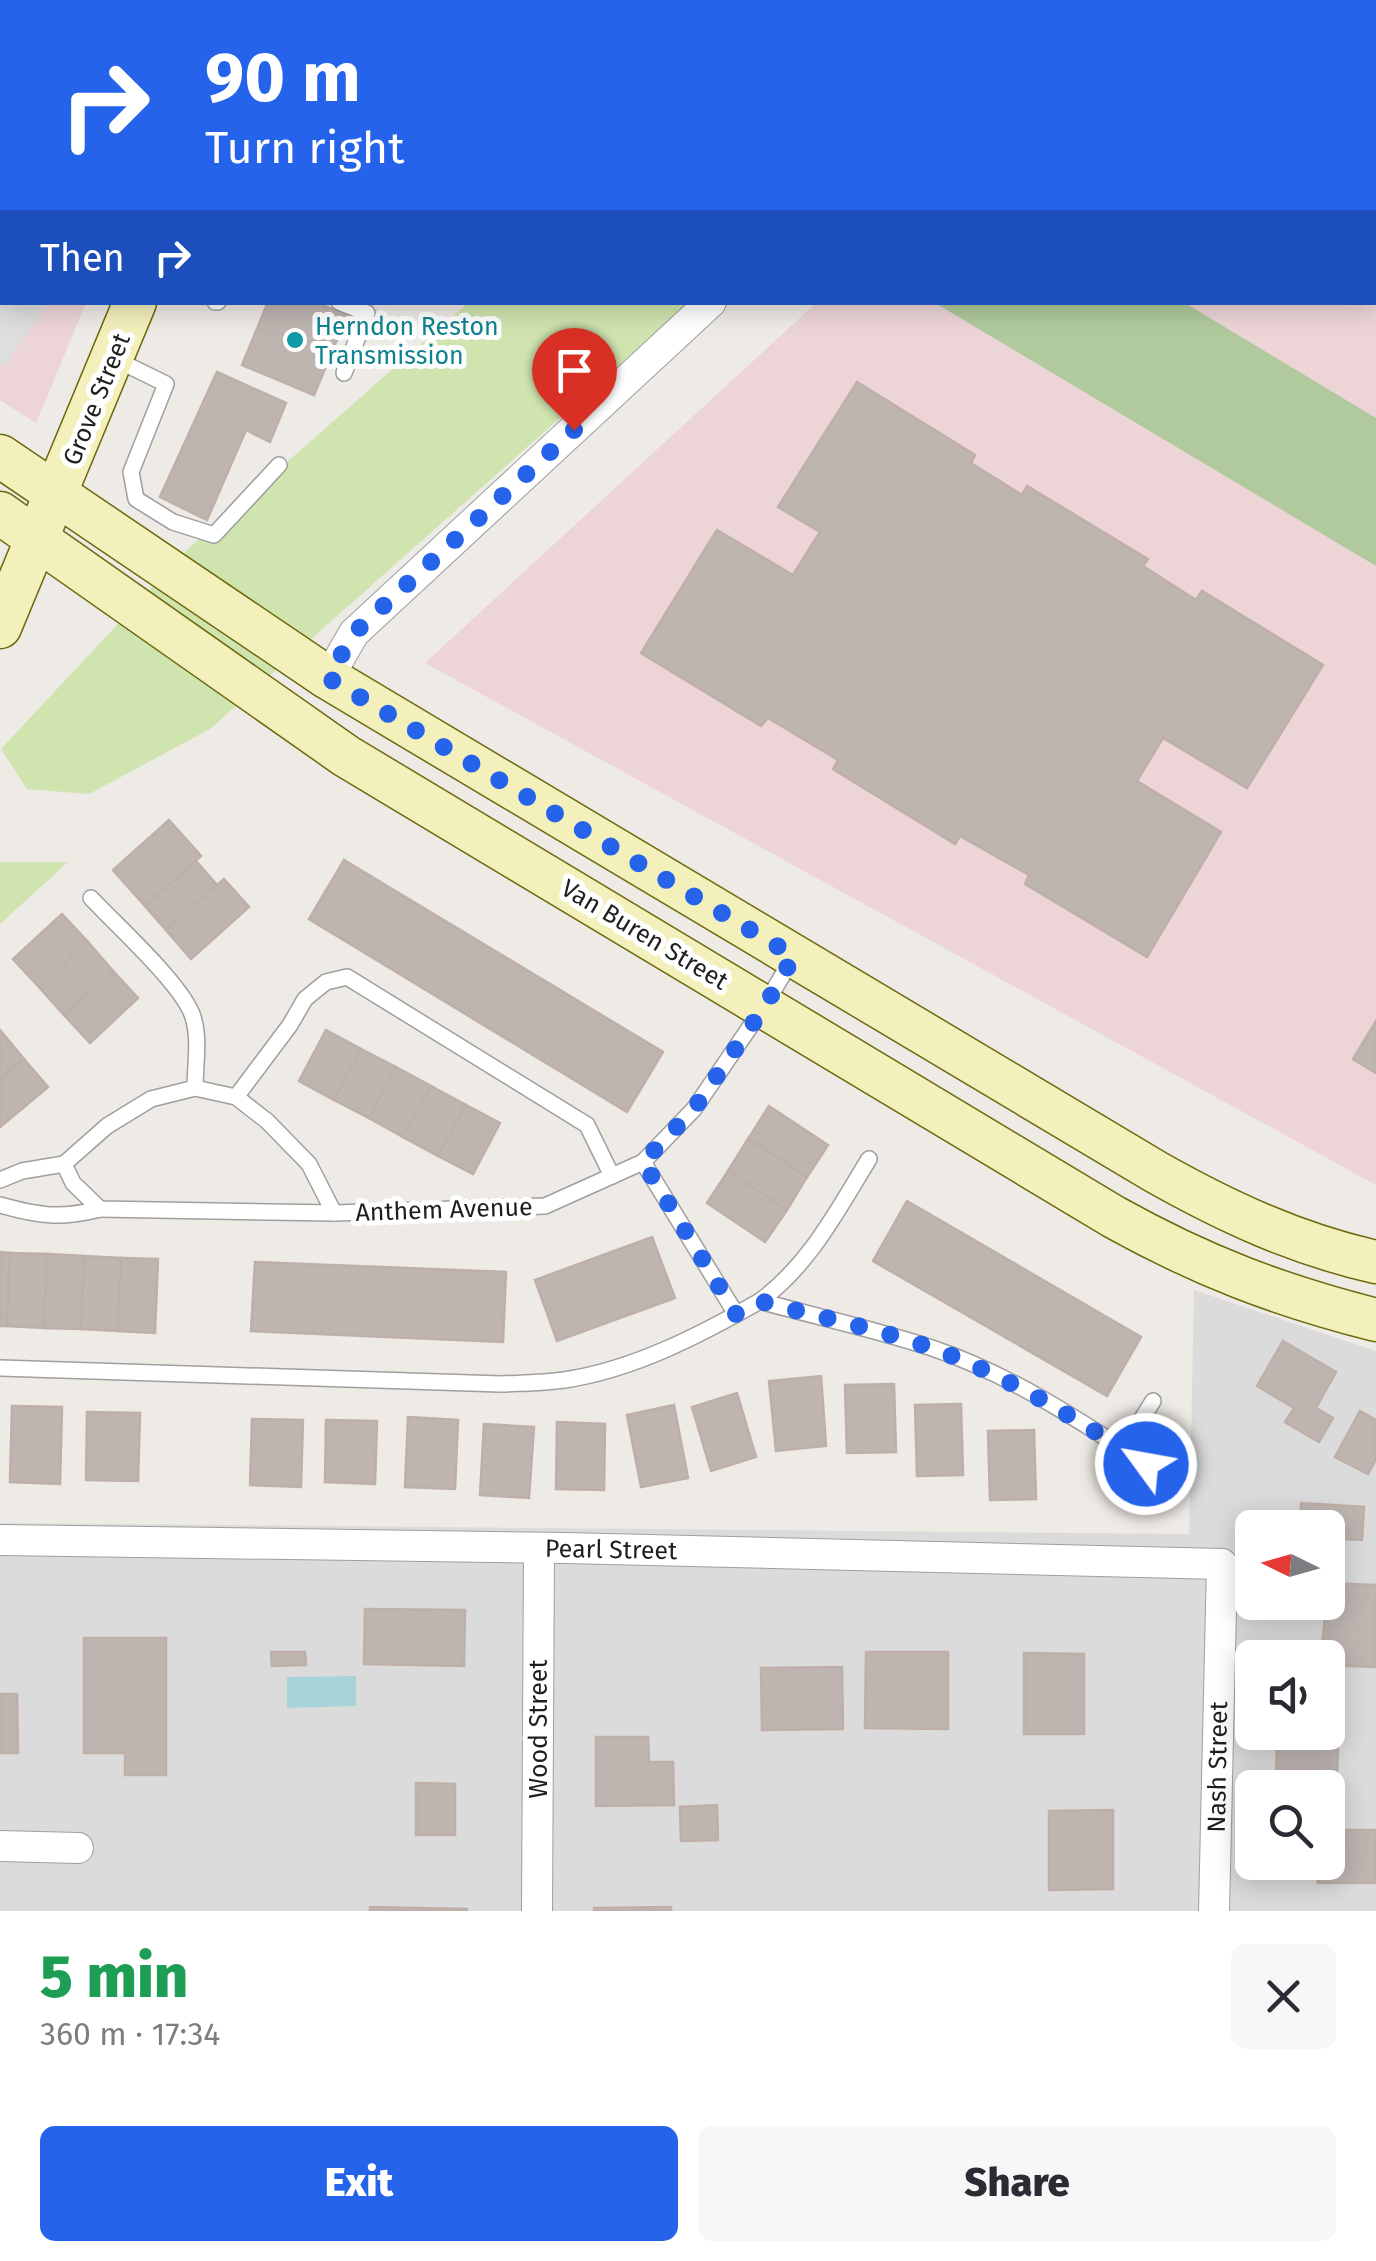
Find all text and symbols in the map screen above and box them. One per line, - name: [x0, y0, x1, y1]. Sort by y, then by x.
- text: 90 m: [205, 36, 361, 120]
- icon: right: [40, 40, 170, 170]
- text: Turn right: [205, 121, 404, 175]
- icon: right: [145, 230, 200, 285]
- text: Then: [40, 235, 125, 281]
- place label: Herndon Reston Transmission: [315, 312, 499, 371]
- street label: Grove Street: [57, 328, 137, 470]
- pin: [532, 328, 617, 431]
- marker: Herndon Reston Transmission: [284, 329, 306, 351]
- icon: arrive: [547, 343, 602, 398]
- street label: Van Buren Street: [556, 873, 734, 997]
- street label: Anthem Avenue: [355, 1192, 533, 1228]
- position arrow: [1094, 1412, 1198, 1516]
- north arrow: [1235, 1510, 1345, 1620]
- map controls: [1235, 1510, 1345, 1880]
- street label: Pearl Street: [545, 1534, 678, 1566]
- button: sound: [1235, 1640, 1345, 1750]
- street label: Wood Street: [524, 1659, 554, 1799]
- street label: Nash Street: [1202, 1700, 1234, 1833]
- button: search: [1235, 1770, 1345, 1880]
- text: 5 min: [40, 1941, 188, 2013]
- button: close: [1231, 1944, 1336, 2049]
- text: 360 m · 17:34: [40, 2015, 220, 2053]
- button: Exit: [40, 2126, 678, 2241]
- button: Share: [698, 2126, 1336, 2241]

